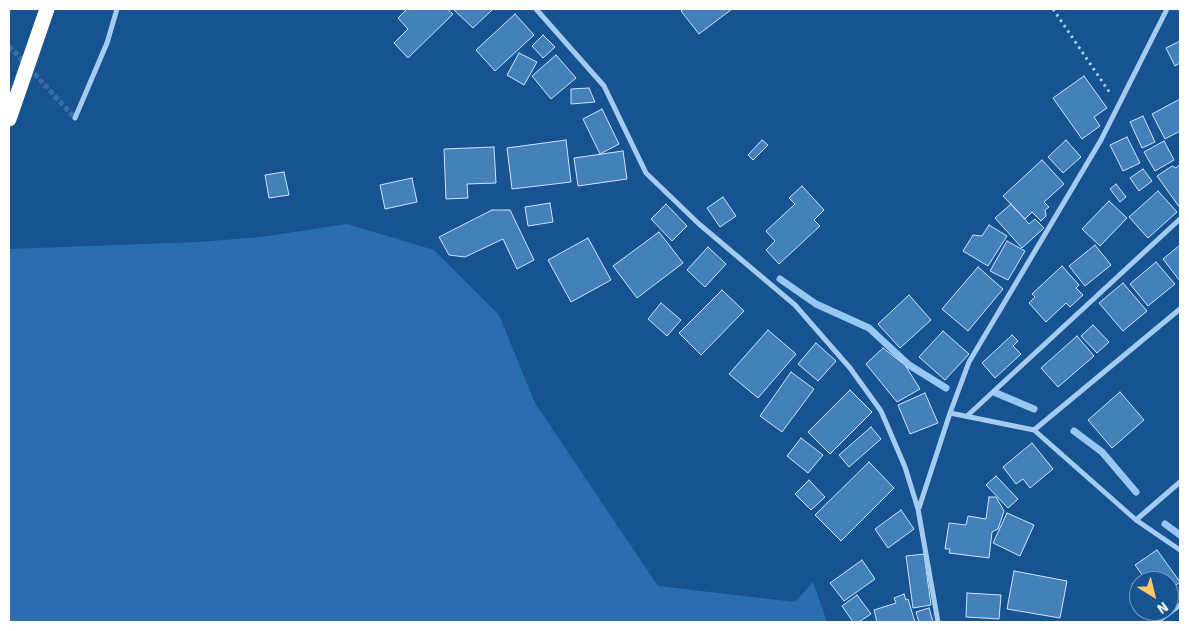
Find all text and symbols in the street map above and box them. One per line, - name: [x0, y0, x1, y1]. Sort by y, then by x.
- north arrow: [1129, 571, 1179, 621]
- text: N: [1154, 598, 1171, 617]

